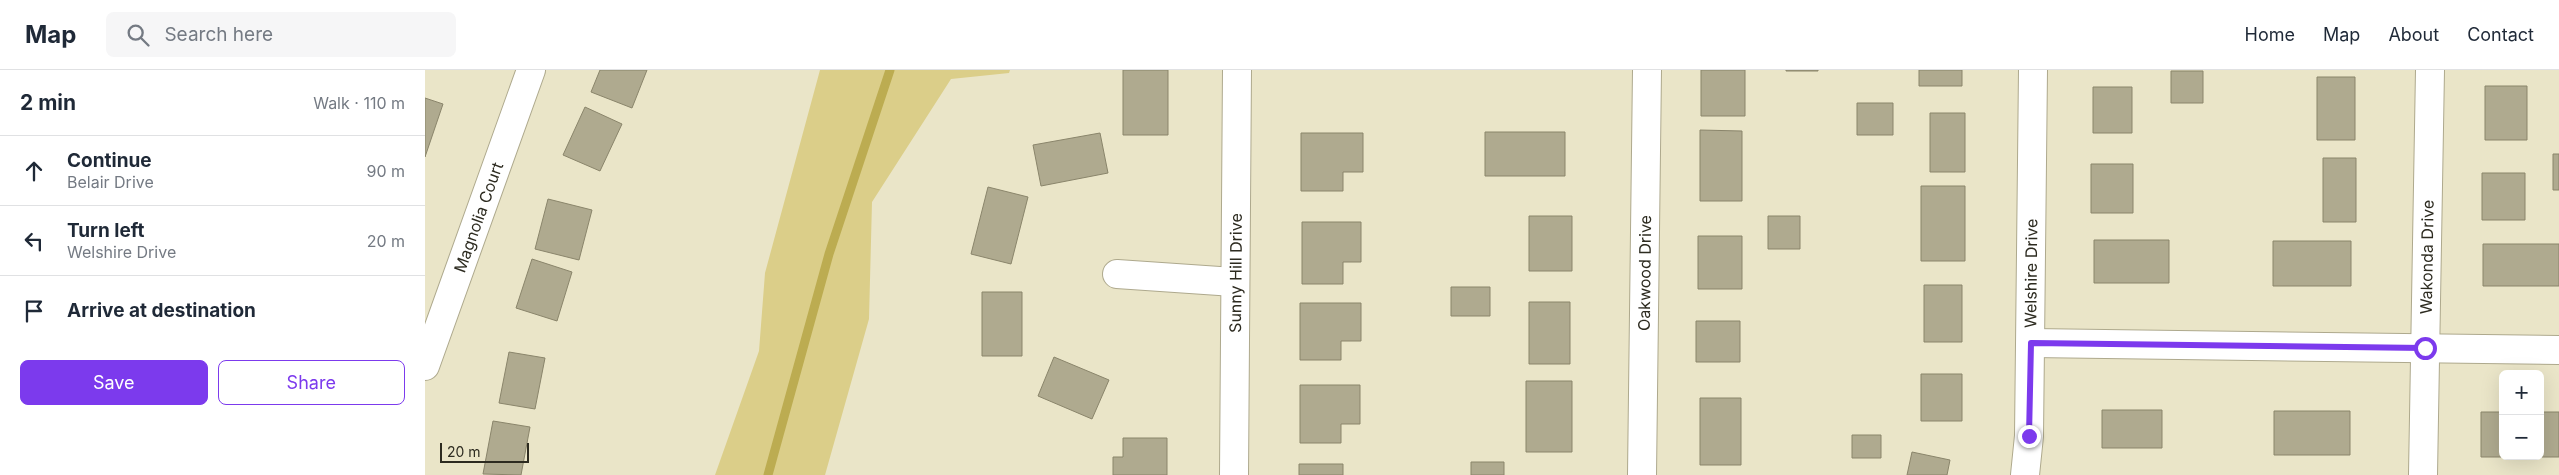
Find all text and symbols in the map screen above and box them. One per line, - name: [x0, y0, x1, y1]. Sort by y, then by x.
- search box: [106, 12, 456, 57]
- text: Map: [25, 20, 76, 49]
- icon: search: [124, 21, 152, 49]
- text: Search here: [164, 23, 273, 46]
- text: Home: [2245, 24, 2295, 45]
- text: Map: [2323, 24, 2360, 45]
- text: About: [2388, 24, 2439, 45]
- text: Contact: [2467, 24, 2534, 45]
- text: 2 min: [20, 90, 76, 115]
- text: Walk · 110 m: [313, 93, 405, 113]
- text: Continue: [67, 149, 152, 172]
- icon: ahead: [20, 157, 48, 185]
- street label: Magnolia Court: [449, 159, 507, 275]
- text: 90 m: [366, 161, 405, 181]
- text: Belair Drive: [67, 172, 154, 192]
- street label: Wakonda Drive: [2416, 200, 2438, 314]
- street label: Sunny Hill Drive: [1225, 213, 1246, 333]
- street label: Oakwood Drive: [1634, 215, 1655, 331]
- street label: Welshire Drive: [2020, 218, 2041, 328]
- text: Turn left: [67, 219, 145, 242]
- icon: left: [20, 227, 48, 255]
- text: 20 m: [367, 231, 405, 251]
- text: Welshire Drive: [67, 242, 176, 262]
- icon: arrive: [20, 297, 48, 325]
- text: Arrive at destination: [67, 299, 256, 322]
- route start: [2414, 337, 2437, 360]
- button: Save: [20, 360, 208, 405]
- button: Share: [218, 360, 405, 405]
- map controls: [2499, 370, 2544, 460]
- button: +: [2499, 370, 2544, 415]
- button: −: [2499, 415, 2544, 460]
- route end: [2018, 425, 2041, 448]
- scale bar: [440, 440, 529, 463]
- text: 20 m: [447, 443, 481, 460]

